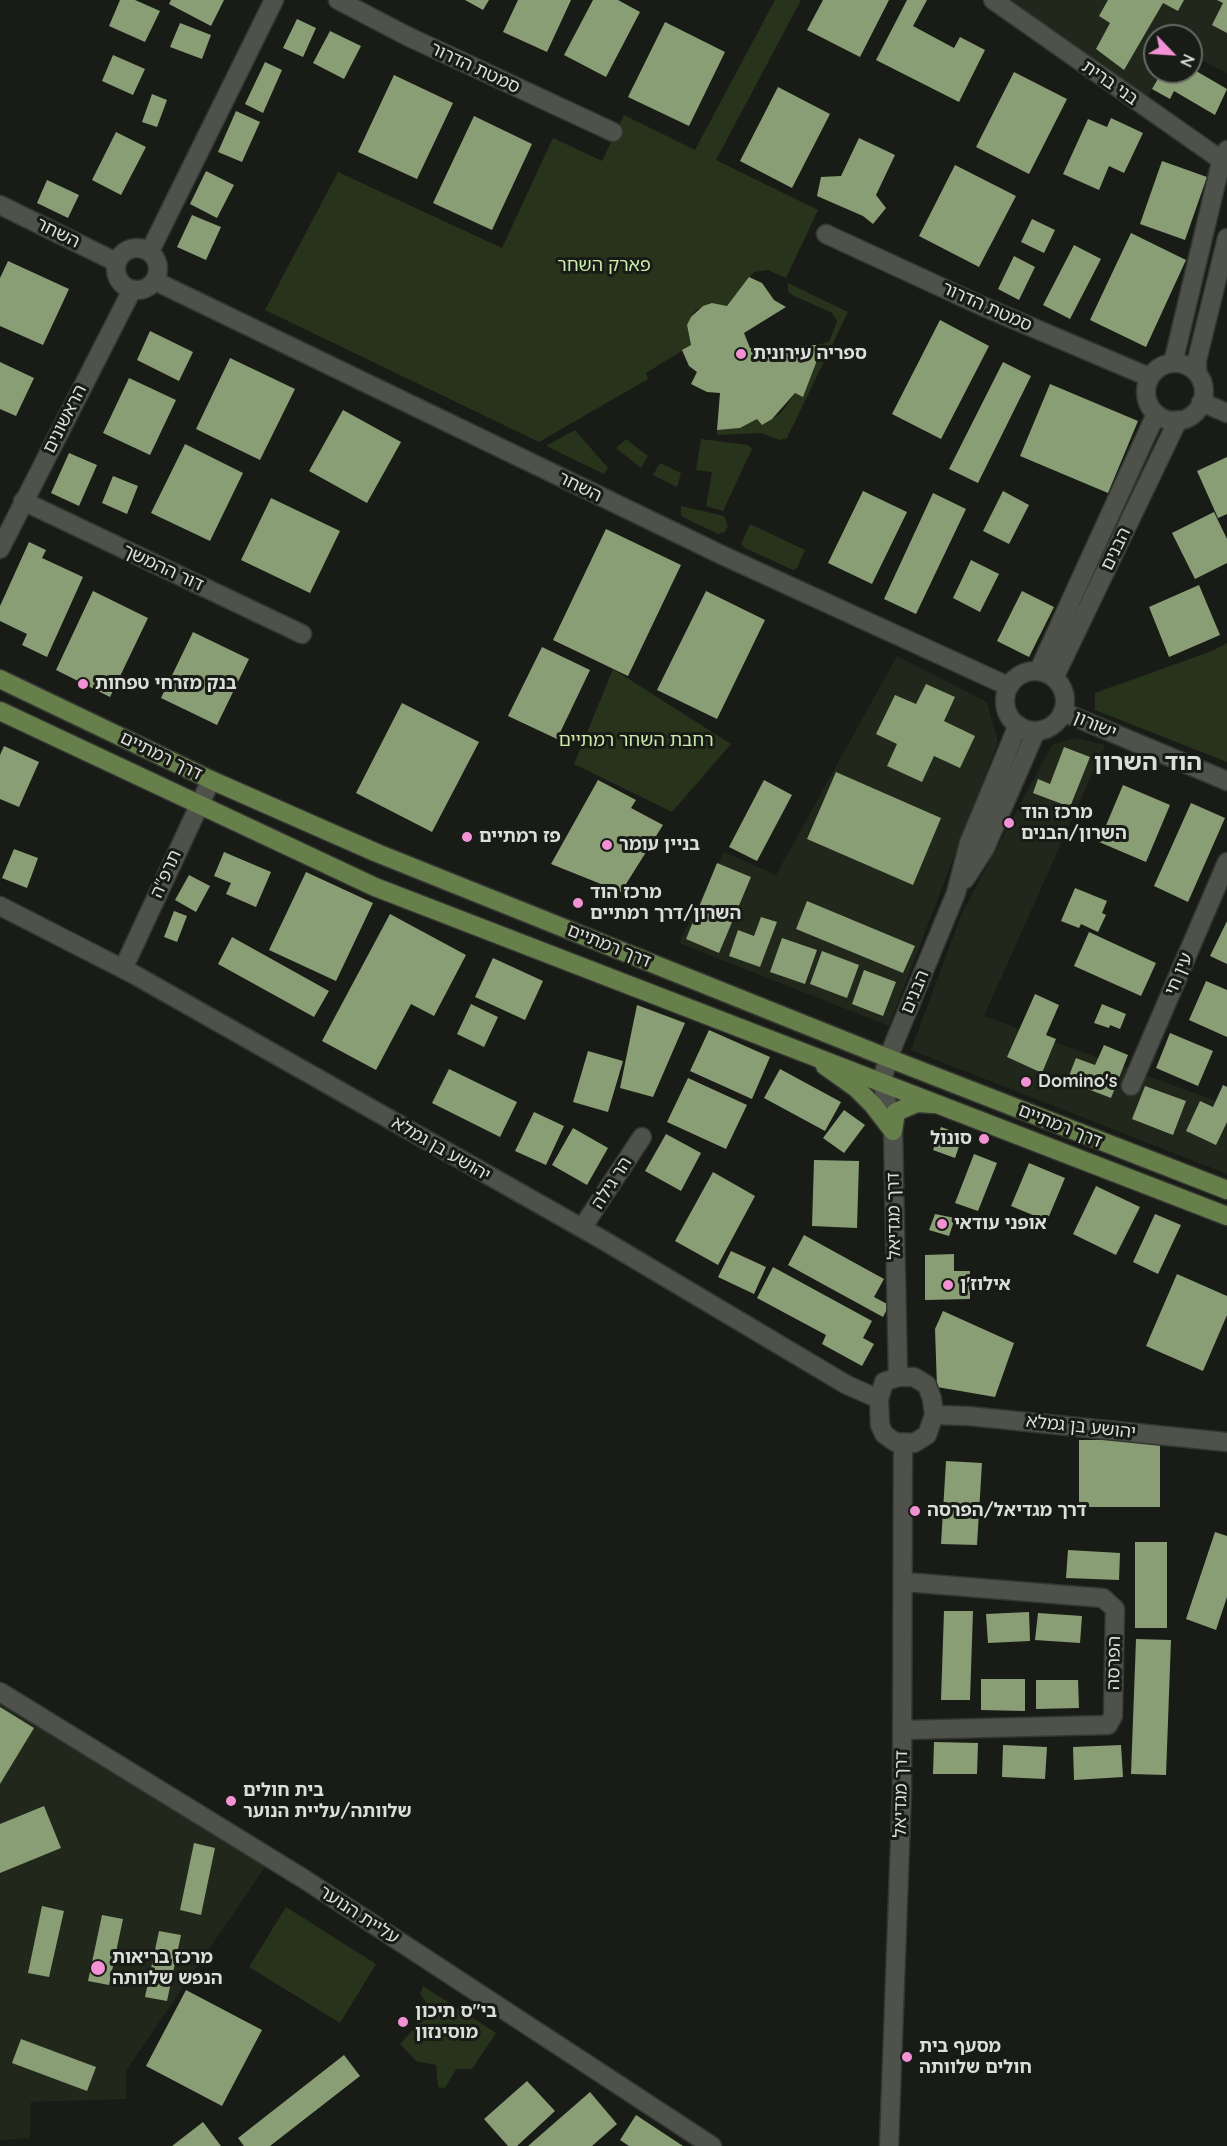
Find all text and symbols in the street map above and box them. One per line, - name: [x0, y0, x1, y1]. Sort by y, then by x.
- north arrow: [1143, 24, 1203, 84]
- street label: סמטת הדרור: [427, 38, 523, 98]
- text: N: [1176, 51, 1199, 70]
- street label: בני ברית: [1078, 56, 1142, 110]
- street label: השחר: [33, 213, 83, 253]
- park label: פארק השחר: [557, 255, 651, 277]
- street label: סמטת הדרור: [939, 277, 1035, 337]
- place label: ספריה עירונית: [753, 343, 867, 365]
- marker: ספריה עירונית: [734, 347, 748, 361]
- street label: הראשונים: [39, 381, 91, 457]
- street label: השחר: [555, 467, 605, 507]
- street label: הבנים: [1096, 524, 1136, 574]
- street label: דור ההמשך: [119, 540, 207, 596]
- place label: בנק מזרחי טפחות: [95, 673, 237, 695]
- marker: בנק מזרחי טפחות: [76, 677, 90, 691]
- street label: ישורון: [1070, 706, 1120, 744]
- street label: דרך רמתיים: [116, 727, 206, 785]
- park label: רחבת השחר רמתיים: [558, 730, 714, 752]
- district label: הוד השרון: [1094, 749, 1202, 777]
- place label: מרכז הוד השרון/הבנים: [1021, 802, 1127, 844]
- marker: מרכז הוד השרון/הבנים: [1002, 816, 1016, 830]
- place label: פז רמתיים: [479, 826, 561, 848]
- marker: פז רמתיים: [460, 830, 474, 844]
- place label: בניין עומר: [619, 834, 700, 856]
- marker: בניין עומר: [600, 838, 614, 852]
- street label: תרפ"ה: [146, 847, 186, 901]
- place label: מרכז הוד השרון/דרך רמתיים: [590, 882, 741, 924]
- marker: מרכז הוד השרון/דרך רמתיים: [571, 896, 585, 910]
- street label: דרך רמתיים: [564, 919, 654, 973]
- street label: עין חי: [1160, 950, 1198, 998]
- street label: הבנים: [896, 967, 934, 1017]
- place label: Domino's: [1038, 1071, 1118, 1093]
- marker: Domino's: [1019, 1075, 1033, 1089]
- street label: דרך רמתיים: [1015, 1099, 1105, 1153]
- street label: יהושע בן גמלא: [388, 1112, 494, 1186]
- place label: סונול: [930, 1128, 972, 1150]
- marker: סונול: [977, 1132, 991, 1146]
- street label: הר גילה: [587, 1153, 637, 1213]
- street label: דרך מגדיאל: [882, 1172, 906, 1260]
- place label: אופני עודאי: [954, 1213, 1047, 1235]
- marker: אופני עודאי: [935, 1217, 949, 1231]
- place label: אילוז'ן: [960, 1274, 1011, 1296]
- marker: אילוז'ן: [941, 1278, 955, 1292]
- street label: יהושע בן גמלא: [1025, 1410, 1137, 1444]
- place label: דרך מגדיאל/הפרסה: [927, 1500, 1086, 1522]
- marker: דרך מגדיאל/הפרסה: [908, 1504, 922, 1518]
- street label: הפרסה: [1103, 1636, 1125, 1690]
- street label: דרך מגדיאל: [889, 1750, 913, 1838]
- place label: בית חולים שלוותה/עליית הנוער: [243, 1780, 412, 1822]
- marker: בית חולים שלוותה/עליית הנוער: [224, 1794, 238, 1808]
- street label: עליית הנוער: [315, 1881, 403, 1949]
- place label: מרכז בריאות הנפש שלוותה: [112, 1947, 223, 1990]
- marker: מרכז בריאות הנפש שלוותה: [89, 1959, 107, 1977]
- place label: בי"ס תיכון מוסינזון: [415, 2001, 497, 2044]
- marker: בי"ס תיכון מוסינזון: [396, 2015, 410, 2029]
- place label: מסעף בית חולים שלוותה: [919, 2036, 1032, 2078]
- marker: מסעף בית חולים שלוותה: [900, 2050, 914, 2064]

